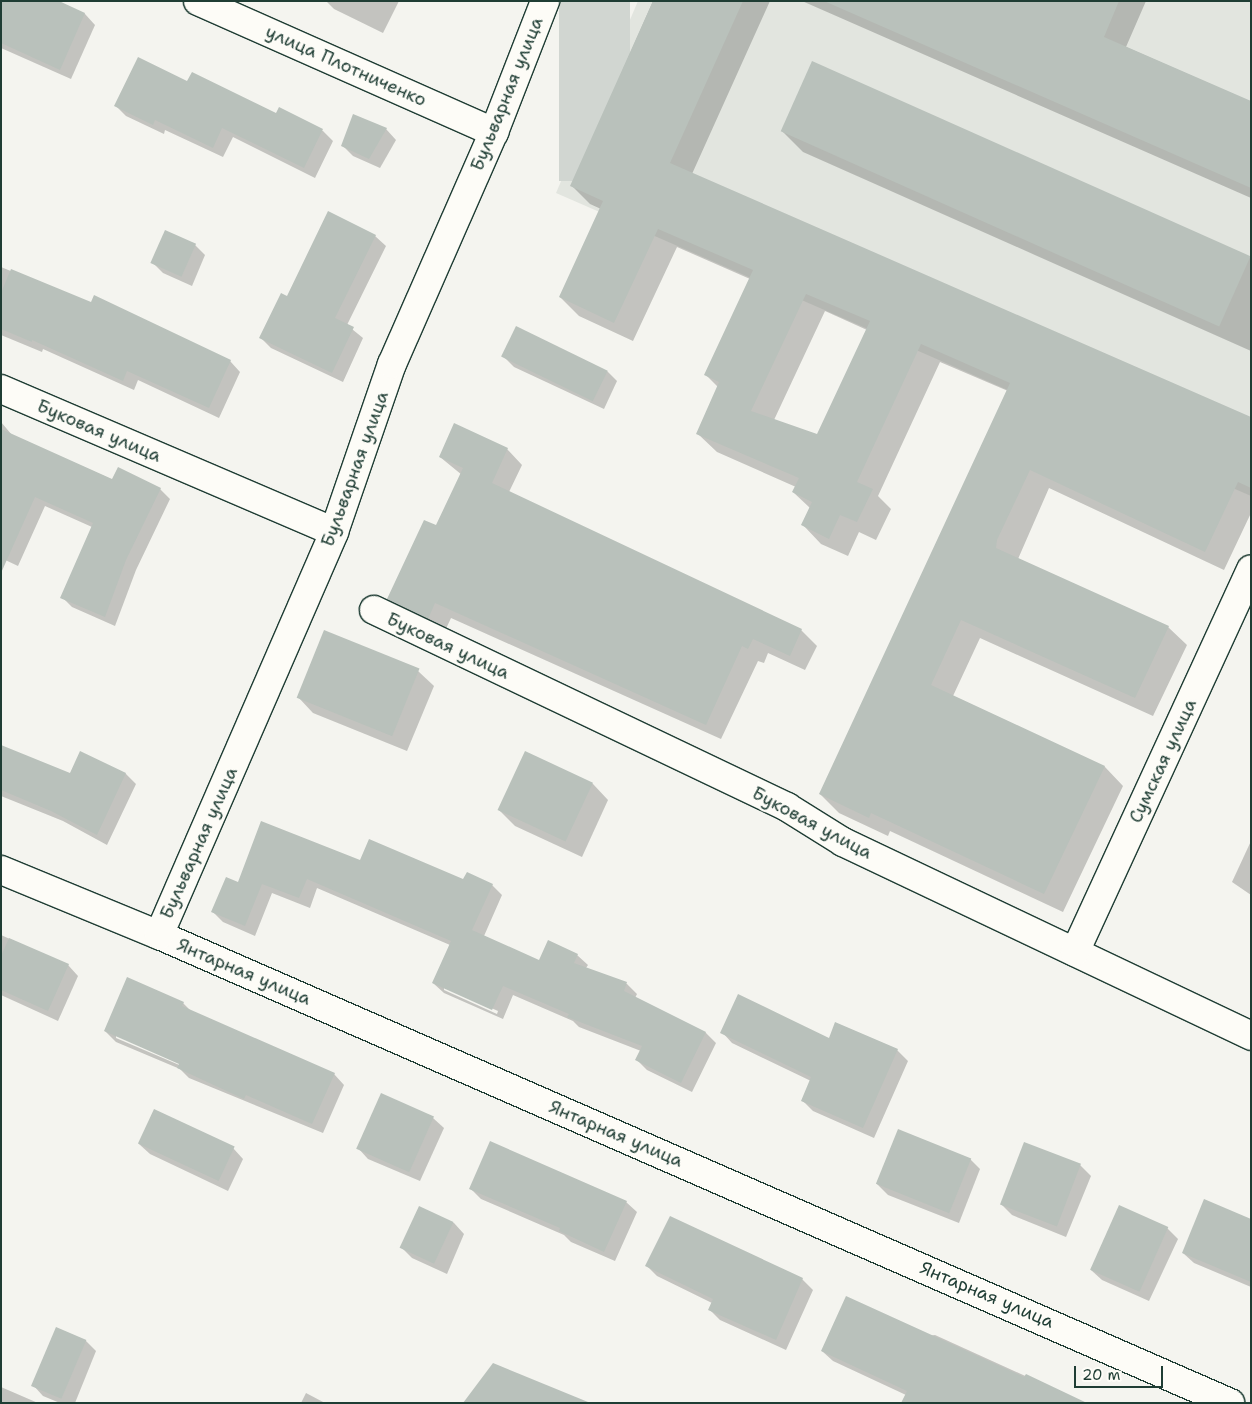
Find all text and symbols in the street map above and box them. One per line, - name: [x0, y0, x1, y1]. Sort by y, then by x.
- street label: Бульварная улица: [466, 14, 548, 174]
- street label: улица Плотниченко: [262, 21, 430, 111]
- street label: Бульварная улица: [317, 388, 393, 550]
- street label: Буковая улица: [34, 395, 164, 467]
- street label: Буковая улица: [383, 608, 513, 684]
- street label: Сумская улица: [1125, 696, 1201, 826]
- street label: Бульварная улица: [156, 764, 242, 922]
- street label: Буковая улица: [748, 782, 876, 864]
- street label: Янтарная улица: [174, 934, 314, 1010]
- street label: Янтарная улица: [546, 1096, 686, 1172]
- street label: Янтарная улица: [917, 1257, 1057, 1333]
- scale bar: [1077, 1356, 1166, 1388]
- text: 20 m: [1082, 1365, 1121, 1385]

